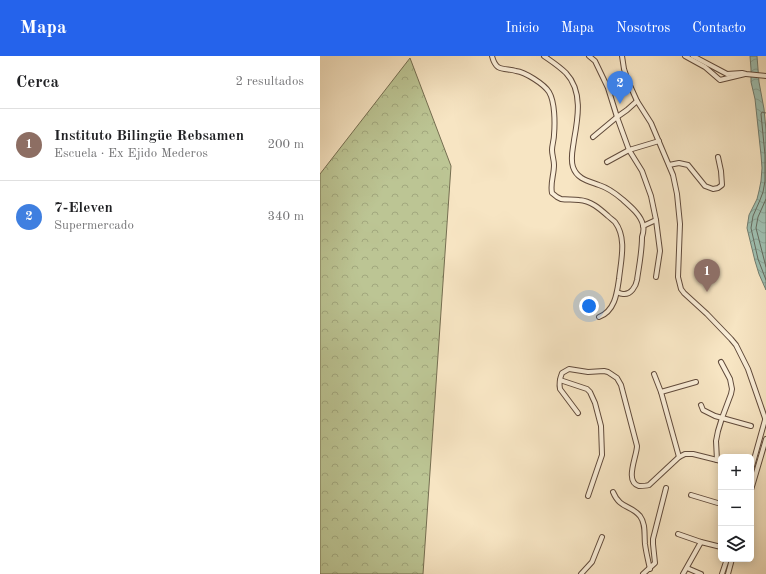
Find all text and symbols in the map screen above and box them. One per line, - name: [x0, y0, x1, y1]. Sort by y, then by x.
- text: Mapa: [20, 19, 67, 38]
- text: Inicio: [505, 21, 539, 35]
- text: Mapa: [561, 21, 594, 35]
- text: Nosotros: [616, 21, 670, 35]
- text: Contacto: [692, 21, 746, 35]
- pin: 2: [607, 71, 633, 104]
- text: Cerca: [16, 74, 59, 91]
- text: 2 resultados: [236, 75, 304, 88]
- text: Instituto Bilingüe Rebsamen: [54, 129, 244, 144]
- text: 1: [25, 138, 33, 151]
- text: 200 m: [267, 138, 304, 151]
- text: Escuela · Ex Ejido Mederos: [54, 147, 208, 160]
- text: 7-Eleven: [54, 201, 113, 216]
- text: 2: [25, 210, 33, 223]
- text: 340 m: [267, 210, 304, 223]
- text: Supermercado: [54, 219, 134, 232]
- pin: 1: [694, 259, 720, 292]
- your location: [579, 296, 599, 316]
- map controls: [718, 454, 754, 562]
- button: +: [718, 454, 754, 490]
- button: −: [718, 490, 754, 526]
- button: layers: [718, 526, 754, 562]

